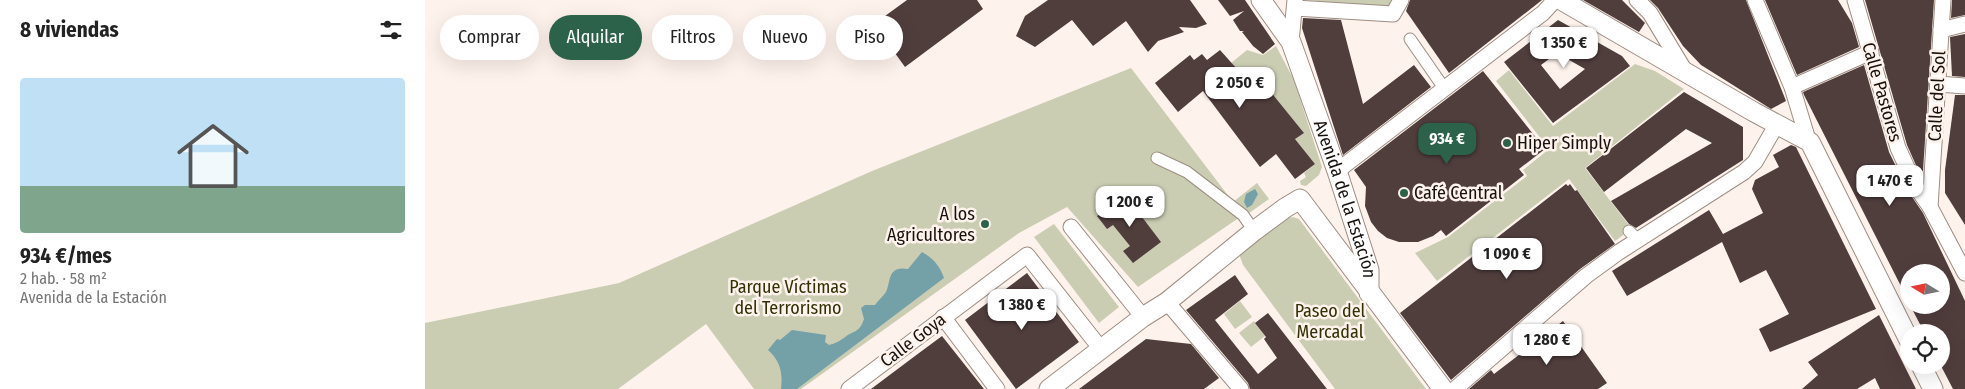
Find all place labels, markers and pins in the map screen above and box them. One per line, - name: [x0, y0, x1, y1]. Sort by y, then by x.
- pin: 1 350 €: [1518, 27, 1610, 69]
- pin: 2 050 €: [1194, 66, 1286, 109]
- pin: 934 €: [1412, 122, 1482, 165]
- place label: Hiper Simply: [1517, 132, 1611, 154]
- marker: Hiper Simply: [1501, 137, 1513, 149]
- pin: 1 470 €: [1844, 164, 1936, 207]
- place label: Café Central: [1414, 182, 1503, 204]
- pin: 1 200 €: [1084, 186, 1176, 228]
- marker: Café Central: [1398, 187, 1410, 199]
- place label: A los Agricultores: [887, 203, 975, 246]
- marker: A los Agricultores: [979, 218, 991, 230]
- pin: 1 090 €: [1461, 238, 1553, 280]
- pin: 1 380 €: [976, 288, 1068, 331]
- pin: 1 280 €: [1501, 324, 1593, 366]

